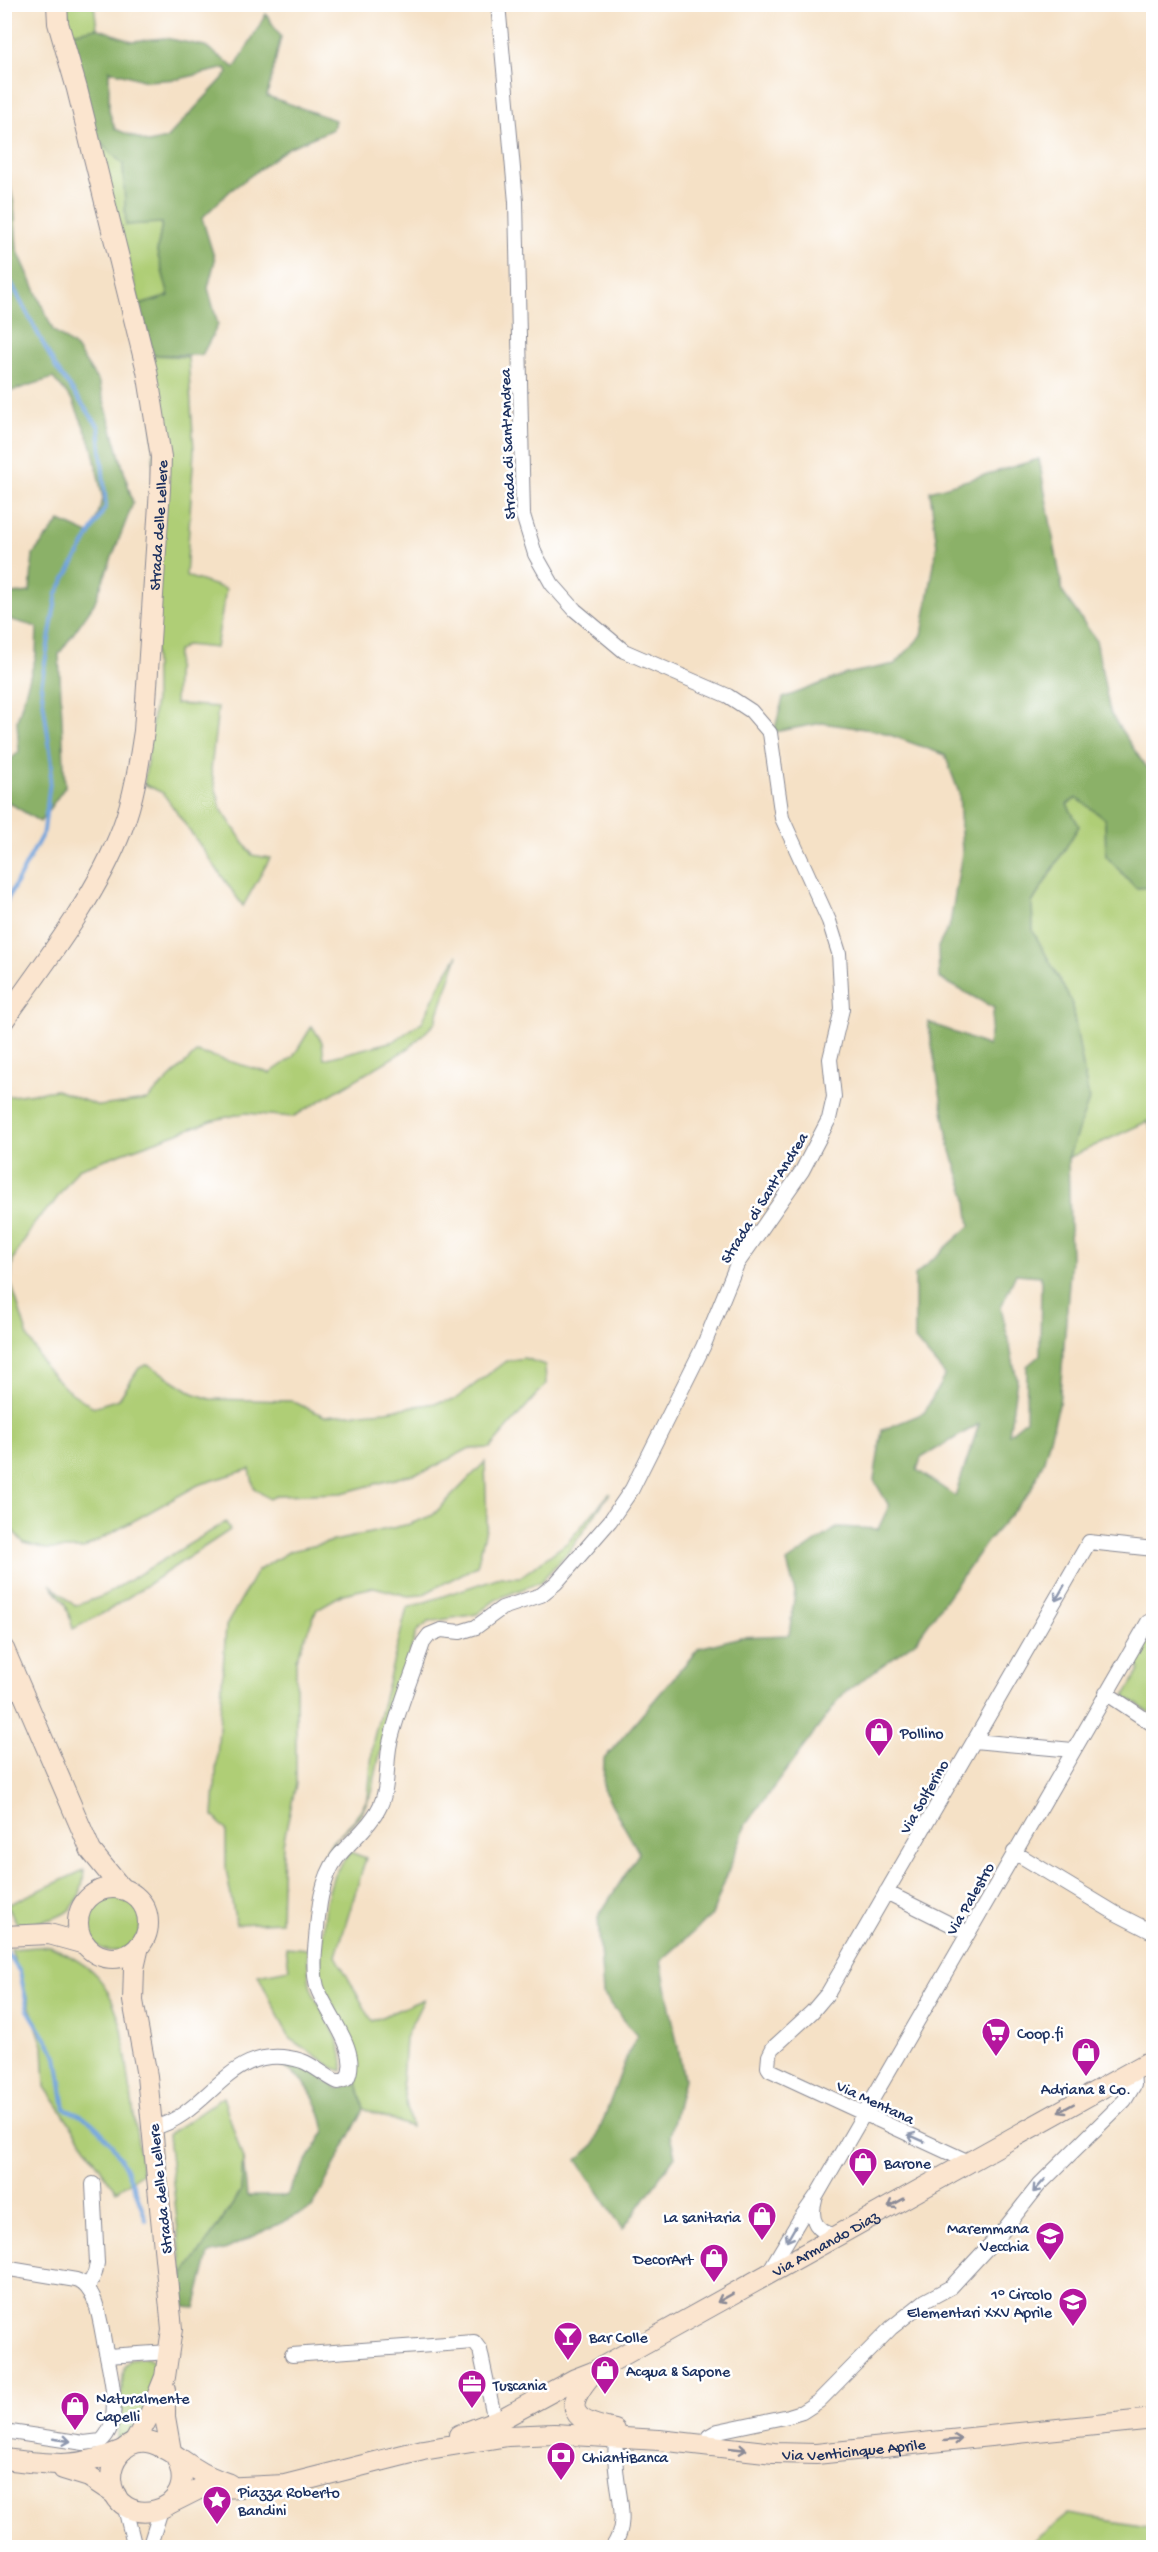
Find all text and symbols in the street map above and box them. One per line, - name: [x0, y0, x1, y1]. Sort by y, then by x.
- street label: Strada di Sant'Andrea: [497, 367, 522, 520]
- street label: Strada delle Lellere: [147, 459, 174, 591]
- street label: Strada di Sant'Andrea: [718, 1129, 815, 1268]
- one-way arrow: [1054, 1583, 1065, 1601]
- shop icon: Pollino: [863, 1716, 895, 1758]
- place label: Pollino: [899, 1726, 944, 1745]
- street label: Via Solferino: [897, 1757, 955, 1839]
- street label: Via Palestro: [943, 1860, 1000, 1940]
- supermarket icon: Coop.fi: [980, 2016, 1012, 2058]
- place label: Coop.fi: [1017, 2026, 1064, 2045]
- shop icon: Adriana & Co.: [1070, 2036, 1102, 2078]
- street label: Via Mentana: [832, 2077, 918, 2131]
- place label: Adriana & Co.: [1041, 2082, 1131, 2101]
- one-way arrow: [1058, 2102, 1075, 2114]
- street label: Strada delle Lellere: [146, 2122, 179, 2255]
- one-way arrow: [908, 2132, 926, 2143]
- shop icon: Barone: [847, 2146, 879, 2188]
- place label: Barone: [883, 2156, 932, 2175]
- one-way arrow: [1032, 2178, 1046, 2193]
- one-way arrow: [887, 2198, 905, 2209]
- shop icon: La sanitaria: [746, 2200, 778, 2242]
- street label: Via Armando Diaz: [769, 2208, 884, 2283]
- place label: La sanitaria: [663, 2210, 742, 2229]
- school or university icon: Maremmana Vecchia: [1034, 2220, 1066, 2262]
- place label: Maremmana Vecchia: [947, 2221, 1030, 2258]
- one-way arrow: [784, 2225, 796, 2242]
- shop icon: DecorArt: [698, 2242, 730, 2284]
- place label: DecorArt: [632, 2252, 694, 2271]
- school or university icon: 1° Circolo Elementari XXV Aprile: [1057, 2286, 1089, 2328]
- place label: 1° Circolo Elementari XXV Aprile: [907, 2287, 1053, 2324]
- one-way arrow: [717, 2293, 734, 2305]
- bar icon: Bar Colle: [552, 2320, 584, 2362]
- place label: Bar Colle: [588, 2330, 649, 2349]
- shop icon: Acqua & Sapone: [589, 2354, 621, 2396]
- place label: Acqua & Sapone: [626, 2364, 731, 2383]
- office icon: Tuscania: [456, 2368, 488, 2410]
- place label: Tuscania: [492, 2378, 548, 2397]
- shop icon: Naturalmente Capelli: [59, 2390, 91, 2432]
- place label: Naturalmente Capelli: [96, 2391, 190, 2428]
- one-way arrow: [52, 2434, 72, 2445]
- one-way arrow: [943, 2434, 963, 2445]
- street label: Via Venticinque Aprile: [781, 2437, 927, 2467]
- bank icon: ChiantiBanca: [545, 2440, 577, 2482]
- one-way arrow: [728, 2444, 747, 2455]
- place label: ChiantiBanca: [582, 2450, 669, 2469]
- place icon: Piazza Roberto Bandini: [201, 2484, 233, 2526]
- place label: Piazza Roberto Bandini: [237, 2485, 340, 2522]

